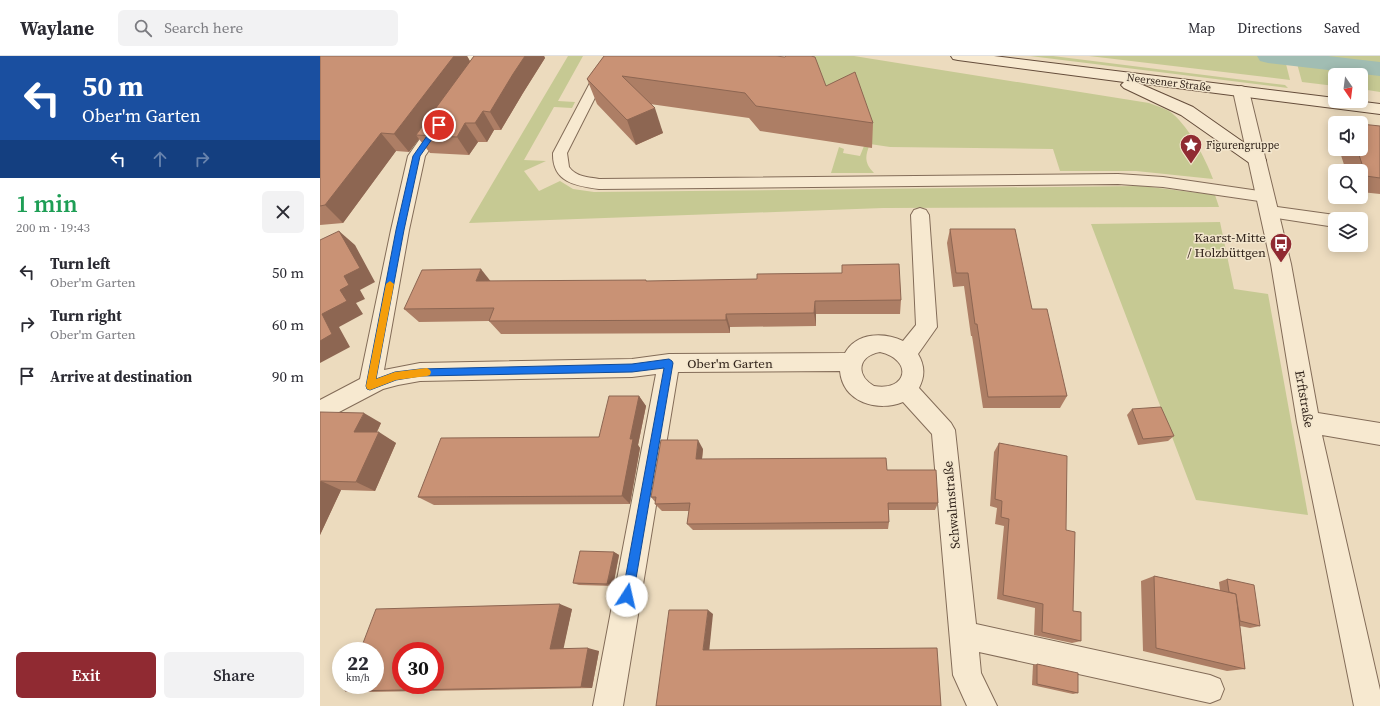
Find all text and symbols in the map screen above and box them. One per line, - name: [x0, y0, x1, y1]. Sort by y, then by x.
- search box: [118, 10, 398, 46]
- text: Waylane: [20, 15, 94, 41]
- icon: search: [132, 17, 154, 39]
- text: Search here: [164, 17, 243, 38]
- text: Map: [1188, 18, 1215, 38]
- text: Directions: [1237, 18, 1302, 38]
- text: Saved: [1324, 18, 1360, 38]
- text: 50 m: [82, 67, 144, 105]
- north arrow: [1328, 68, 1368, 108]
- map controls: [1328, 68, 1368, 252]
- street label: Neersener Straße: [1126, 70, 1212, 95]
- icon: left: [16, 72, 68, 124]
- text: Ober'm Garten: [82, 103, 201, 128]
- pin: [422, 108, 456, 142]
- icon: arrive: [428, 114, 450, 136]
- button: sound: [1328, 116, 1368, 156]
- place icon: Figurengruppe: [1178, 132, 1204, 165]
- place label: Figurengruppe: [1206, 138, 1280, 153]
- icon: left: [107, 148, 129, 170]
- icon: ahead: [149, 148, 171, 170]
- icon: right: [191, 148, 213, 170]
- button: search: [1328, 164, 1368, 204]
- text: 1 min: [16, 187, 78, 220]
- button: close: [262, 191, 304, 233]
- button: layers: [1328, 212, 1368, 252]
- text: 200 m · 19:43: [16, 219, 90, 236]
- place label: Kaarst-Mitte / Holzbüttgen: [1187, 229, 1266, 261]
- bus stop icon: Kaarst-Mitte / Holzbüttgen: [1268, 231, 1294, 264]
- text: Turn left: [50, 253, 110, 274]
- icon: left: [16, 261, 38, 283]
- text: 50 m: [272, 262, 304, 283]
- text: Ober'm Garten: [50, 274, 136, 291]
- text: Turn right: [50, 305, 122, 326]
- icon: right: [16, 313, 38, 335]
- text: 60 m: [272, 314, 304, 335]
- text: Ober'm Garten: [50, 326, 136, 343]
- street label: Ober'm Garten: [687, 355, 773, 372]
- icon: arrive: [16, 365, 38, 387]
- text: Arrive at destination: [50, 366, 192, 387]
- text: 90 m: [272, 366, 304, 387]
- street label: Erftstraße: [1291, 369, 1318, 429]
- street label: Schwalmstraße: [939, 460, 964, 550]
- position arrow: [606, 575, 648, 617]
- speed limit sign: 30: [392, 642, 444, 694]
- text: 22: [347, 649, 369, 677]
- button: Exit: [16, 652, 156, 698]
- button: Share: [164, 652, 304, 698]
- text: km/h: [346, 671, 370, 684]

